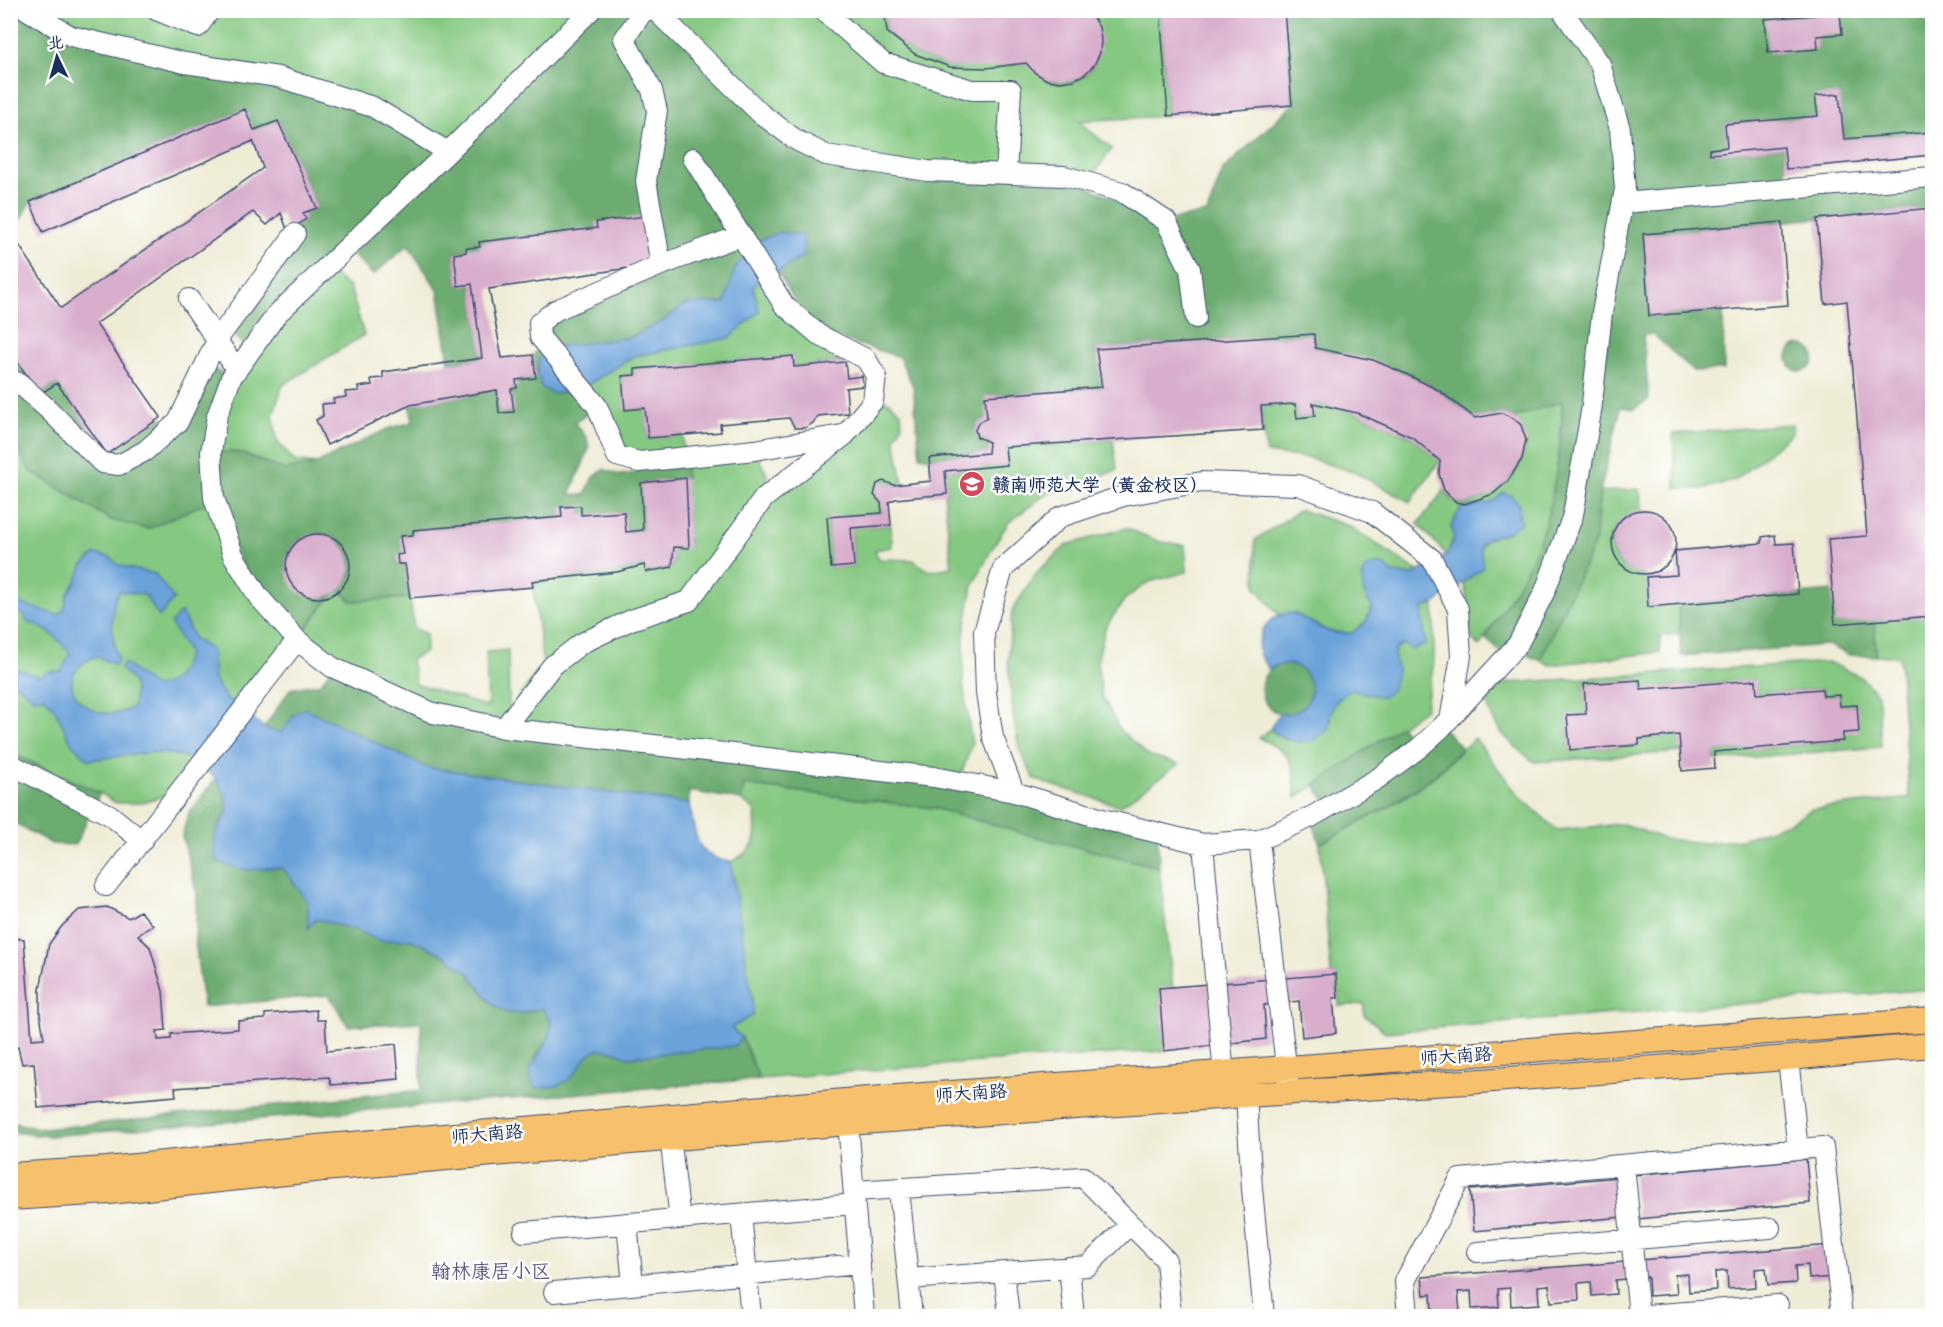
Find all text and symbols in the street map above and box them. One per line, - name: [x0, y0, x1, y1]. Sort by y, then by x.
- north arrow: [27, 27, 87, 87]
- text: 北: [47, 30, 65, 53]
- school or university icon: 赣南师范大学（黄金校区）: [957, 469, 987, 499]
- place label: 赣南师范大学（黄金校区）: [992, 472, 1208, 496]
- street label: 师大南路: [1419, 1041, 1493, 1069]
- street label: 师大南路: [934, 1078, 1008, 1106]
- street label: 师大南路: [450, 1118, 524, 1148]
- district label: 翰林康居小区: [431, 1257, 551, 1283]

